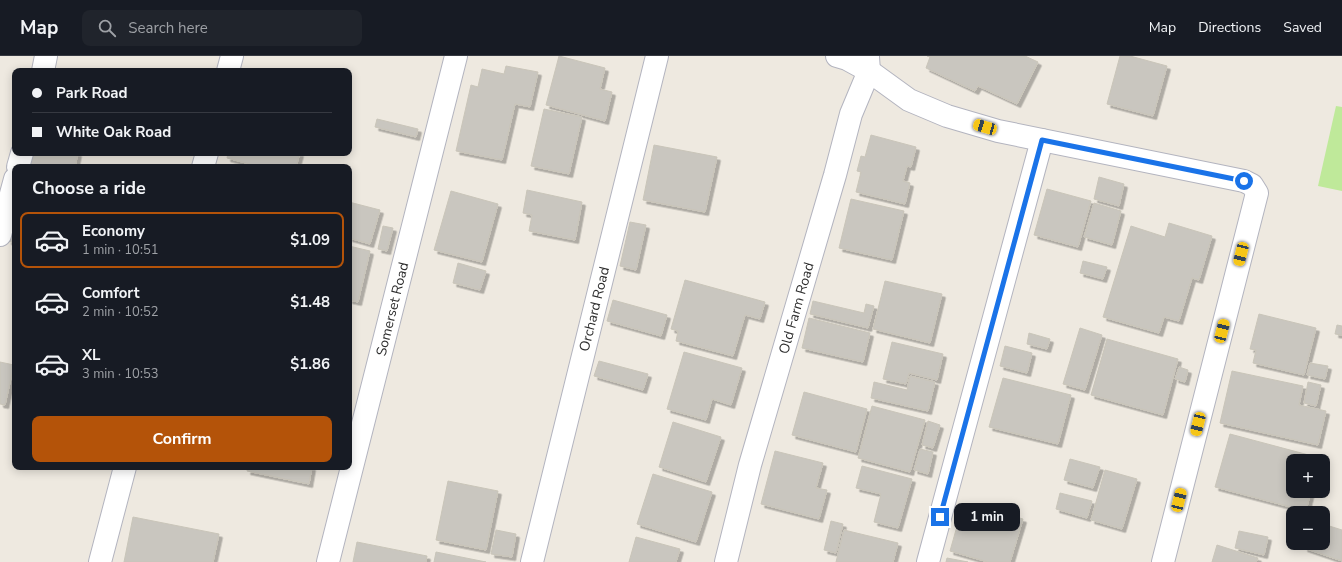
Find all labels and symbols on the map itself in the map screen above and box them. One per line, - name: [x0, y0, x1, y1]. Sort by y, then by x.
- car: [972, 118, 998, 136]
- route start: [1235, 172, 1253, 190]
- car: [1232, 241, 1250, 267]
- street label: Somerset Road: [372, 260, 413, 358]
- street label: Old Farm Road: [774, 260, 819, 356]
- street label: Orchard Road: [575, 265, 614, 354]
- car: [1213, 318, 1231, 344]
- car: [1189, 411, 1207, 437]
- car: [1170, 487, 1188, 513]
- callout: 1 min: [954, 503, 1020, 531]
- route end: [931, 508, 949, 526]

